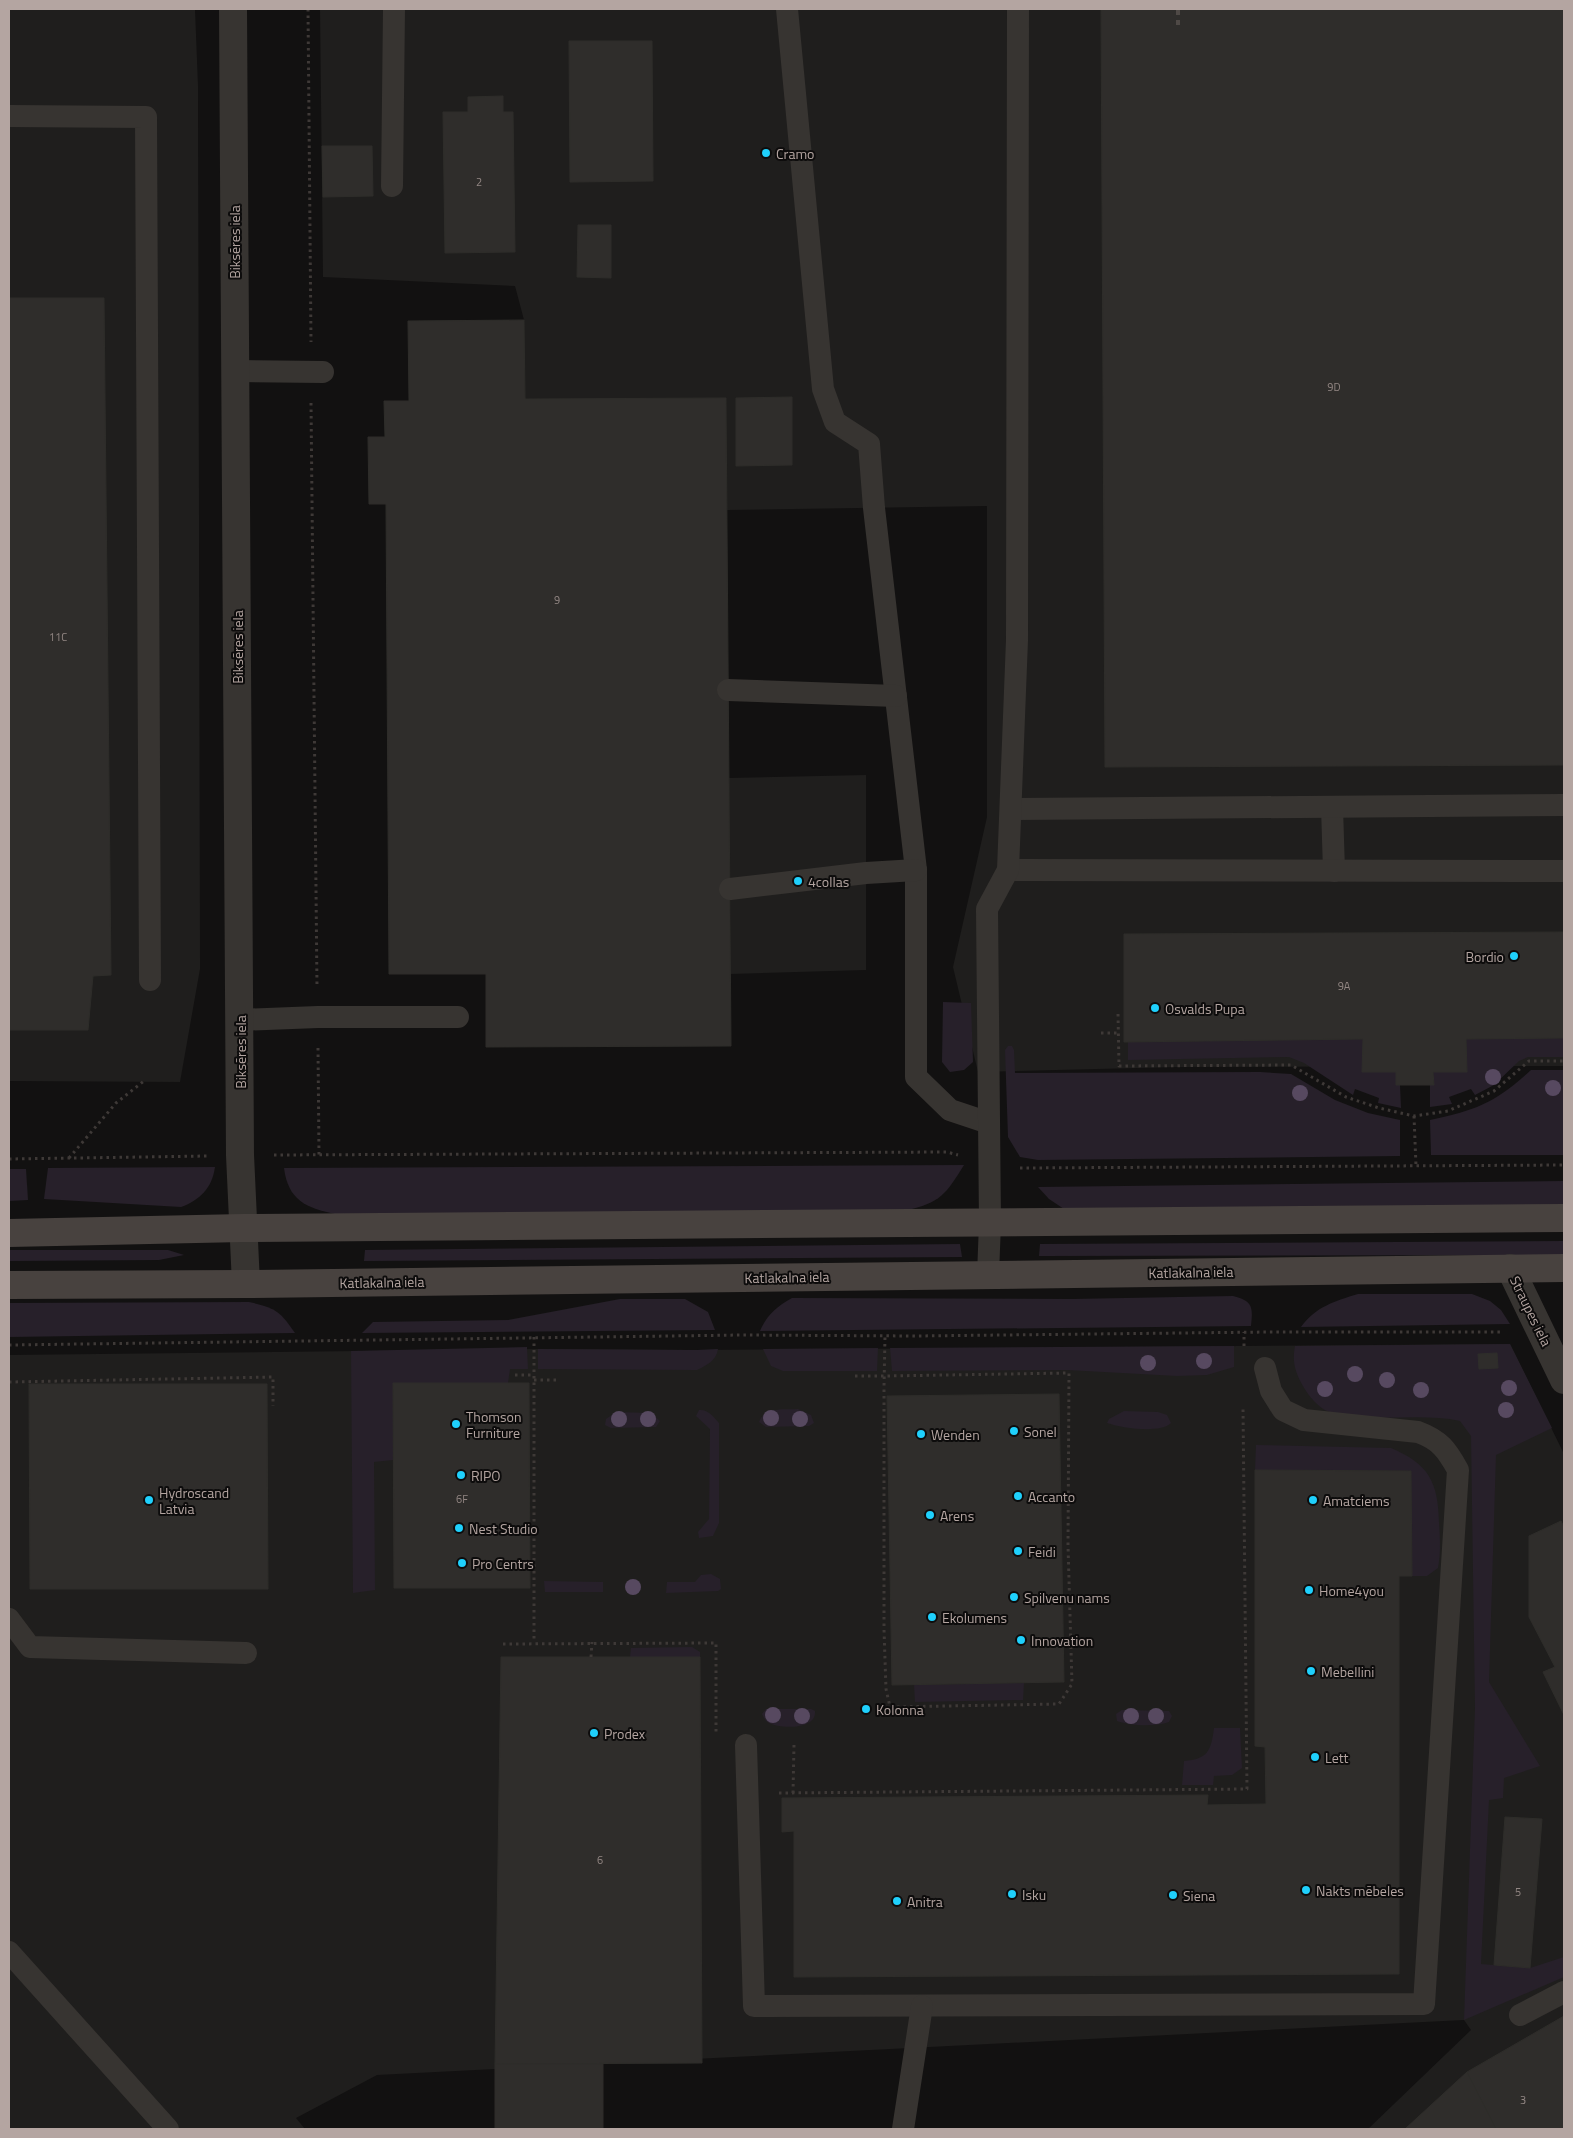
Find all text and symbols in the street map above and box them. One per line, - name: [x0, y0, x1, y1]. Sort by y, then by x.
- place label: Cramo: [776, 143, 815, 164]
- marker: Cramo: [760, 147, 772, 159]
- house number: 2: [476, 174, 482, 190]
- street label: Biksēres iela: [224, 205, 245, 279]
- house number: 9D: [1327, 379, 1341, 395]
- house number: 9: [554, 592, 560, 608]
- street label: Biksēres iela: [227, 610, 248, 684]
- house number: 11C: [49, 629, 67, 645]
- place label: 4collas: [808, 871, 849, 892]
- marker: 4collas: [792, 875, 804, 887]
- place label: Bordio: [1465, 946, 1504, 967]
- marker: Bordio: [1508, 950, 1520, 962]
- house number: 9A: [1338, 978, 1351, 994]
- place label: Osvalds Pupa: [1165, 998, 1245, 1019]
- marker: Osvalds Pupa: [1149, 1002, 1161, 1014]
- street label: Biksēres iela: [230, 1015, 251, 1089]
- street label: Katlakalna iela: [1148, 1261, 1234, 1283]
- street label: Katlakalna iela: [744, 1266, 830, 1288]
- street label: Katlakalna iela: [339, 1271, 425, 1293]
- street label: Straupes iela: [1505, 1272, 1557, 1350]
- place label: Thomson Furniture: [466, 1406, 521, 1443]
- marker: Thomson Furniture: [450, 1418, 462, 1430]
- place label: Sonel: [1024, 1421, 1057, 1442]
- place label: Wenden: [931, 1424, 980, 1445]
- marker: Sonel: [1008, 1425, 1020, 1437]
- marker: Wenden: [915, 1428, 927, 1440]
- place label: RIPO: [471, 1465, 501, 1486]
- marker: RIPO: [455, 1469, 467, 1481]
- place label: Hydroscand Latvia: [159, 1482, 229, 1519]
- place label: Accanto: [1028, 1486, 1075, 1507]
- marker: Accanto: [1012, 1490, 1024, 1502]
- place label: Amatciems: [1323, 1490, 1389, 1511]
- house number: 6F: [456, 1491, 468, 1507]
- marker: Hydroscand Latvia: [143, 1494, 155, 1506]
- marker: Amatciems: [1307, 1494, 1319, 1506]
- place label: Arens: [940, 1505, 974, 1526]
- marker: Arens: [924, 1509, 936, 1521]
- place label: Nest Studio: [469, 1518, 538, 1539]
- marker: Nest Studio: [453, 1522, 465, 1534]
- place label: Feidi: [1028, 1541, 1056, 1562]
- marker: Feidi: [1012, 1545, 1024, 1557]
- place label: Pro Centrs: [472, 1553, 534, 1574]
- marker: Pro Centrs: [456, 1557, 468, 1569]
- place label: Home4you: [1319, 1580, 1384, 1601]
- marker: Home4you: [1303, 1584, 1315, 1596]
- place label: Spilvenu nams: [1024, 1587, 1110, 1608]
- marker: Spilvenu nams: [1008, 1591, 1020, 1603]
- place label: Ekolumens: [942, 1607, 1007, 1628]
- marker: Ekolumens: [926, 1611, 938, 1623]
- place label: Innovation: [1031, 1630, 1093, 1651]
- marker: Innovation: [1015, 1634, 1027, 1646]
- place label: Mebellini: [1321, 1661, 1374, 1682]
- marker: Mebellini: [1305, 1665, 1317, 1677]
- place label: Kolonna: [876, 1699, 924, 1720]
- marker: Kolonna: [860, 1703, 872, 1715]
- place label: Prodex: [604, 1723, 646, 1744]
- marker: Prodex: [588, 1727, 600, 1739]
- place label: Lett: [1325, 1747, 1349, 1768]
- marker: Lett: [1309, 1751, 1321, 1763]
- house number: 6: [597, 1852, 603, 1868]
- place label: Nakts mēbeles: [1316, 1880, 1404, 1901]
- place label: Isku: [1022, 1884, 1046, 1905]
- marker: Nakts mēbeles: [1300, 1884, 1312, 1896]
- house number: 5: [1515, 1884, 1521, 1900]
- place label: Siena: [1183, 1885, 1215, 1906]
- marker: Isku: [1006, 1888, 1018, 1900]
- marker: Siena: [1167, 1889, 1179, 1901]
- place label: Anitra: [907, 1891, 943, 1912]
- marker: Anitra: [891, 1895, 903, 1907]
- house number: 3: [1520, 2092, 1526, 2108]

